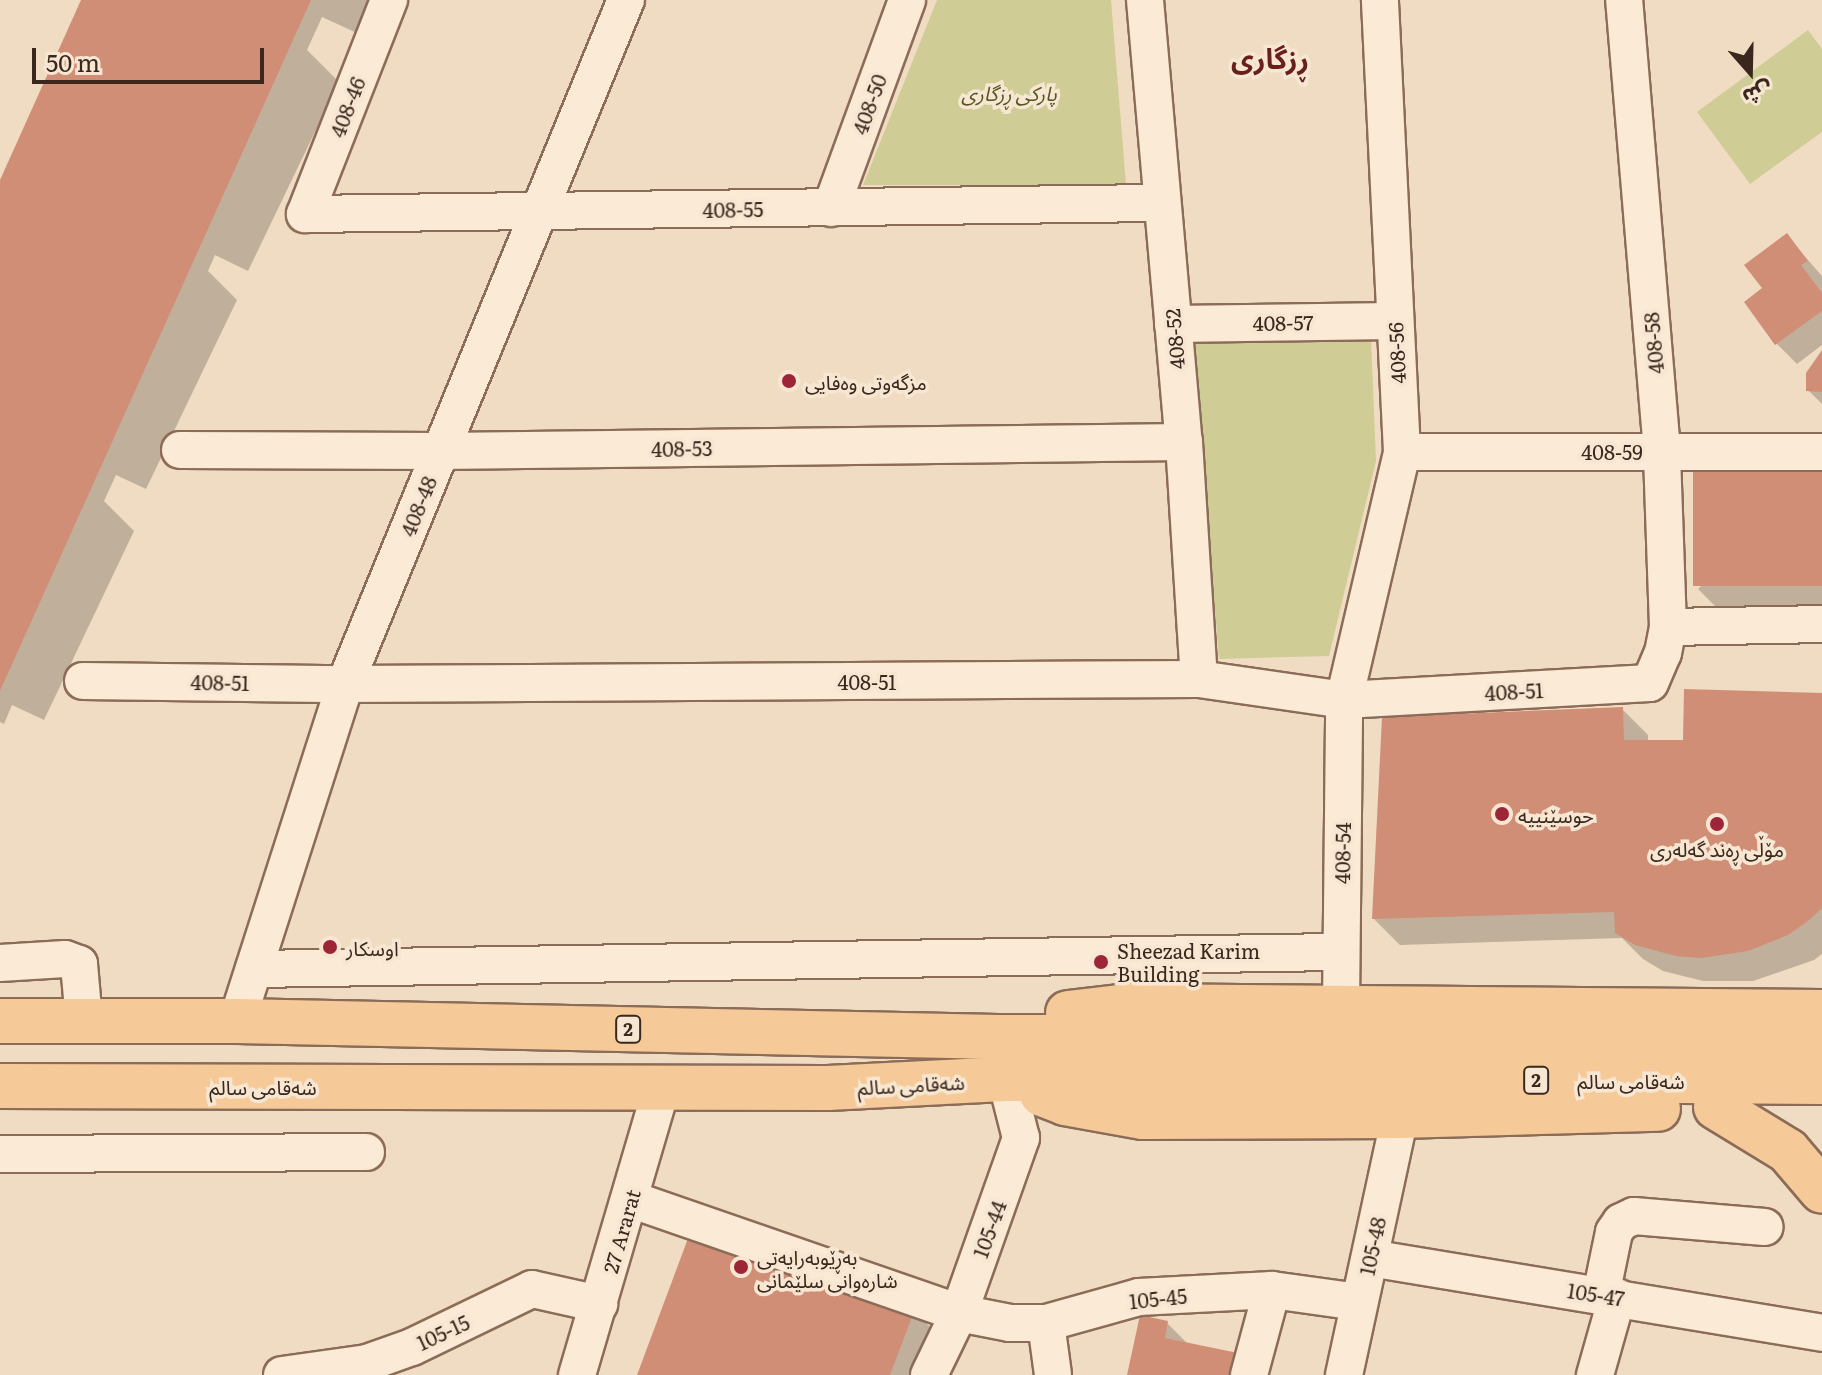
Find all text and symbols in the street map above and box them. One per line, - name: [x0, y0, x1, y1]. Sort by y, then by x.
- scale bar: [36, 32, 268, 82]
- north arrow: [1710, 32, 1790, 112]
- district label: ڕزگاری: [1231, 40, 1309, 74]
- text: 50 m: [46, 44, 100, 79]
- street label: 408-50: [847, 71, 891, 137]
- street label: 408-46: [325, 74, 369, 140]
- text: ش: [1739, 74, 1778, 116]
- park label: پارکی ڕزگاری: [961, 80, 1057, 104]
- street label: 408-55: [702, 196, 764, 222]
- street label: 408-52: [1159, 308, 1189, 370]
- street label: 408-57: [1252, 309, 1314, 335]
- street label: 408-58: [1638, 311, 1668, 375]
- street label: 408-56: [1382, 322, 1410, 384]
- place label: مزگەوتی وەفایی: [805, 369, 927, 393]
- marker: مزگەوتی وەفایی: [780, 372, 798, 390]
- street label: 408-53: [651, 435, 713, 461]
- street label: 408-59: [1581, 439, 1643, 463]
- street label: 408-48: [395, 472, 441, 540]
- street label: 408-51: [190, 669, 250, 695]
- street label: 408-51: [838, 669, 896, 693]
- street label: 408-51: [1484, 677, 1544, 705]
- place label: حوسێنییە: [1518, 802, 1594, 826]
- marker: حوسێنییە: [1493, 805, 1511, 823]
- marker: مۆڵی ڕەند گەلەری: [1708, 815, 1726, 833]
- street label: 408-54: [1329, 822, 1355, 884]
- place label: مۆڵی ڕەند گەلەری: [1650, 836, 1784, 860]
- place label: اوسكار: [346, 935, 399, 959]
- marker: اوسكار: [321, 938, 339, 956]
- place label: Sheezad Karim Building: [1117, 938, 1260, 985]
- marker: Sheezad Karim Building: [1092, 953, 1110, 971]
- road number: 2: [614, 1015, 642, 1043]
- road number: 2: [1522, 1066, 1550, 1094]
- street label: شەقامی سالم: [1577, 1068, 1685, 1092]
- street label: شەقامی سالم: [857, 1069, 965, 1099]
- street label: شەقامی سالم: [209, 1074, 317, 1098]
- street label: 27 Ararat: [598, 1186, 644, 1276]
- street label: 105-44: [968, 1197, 1010, 1261]
- street label: 105-48: [1354, 1215, 1390, 1277]
- place label: بەڕێوبەرایەتی شارەوانی سلێمانی: [757, 1244, 898, 1291]
- marker: بەڕێوبەرایەتی شارەوانی سلێمانی: [732, 1258, 750, 1276]
- street label: 105-47: [1566, 1278, 1626, 1310]
- street label: 105-45: [1128, 1283, 1188, 1313]
- street label: 105-15: [413, 1309, 473, 1355]

